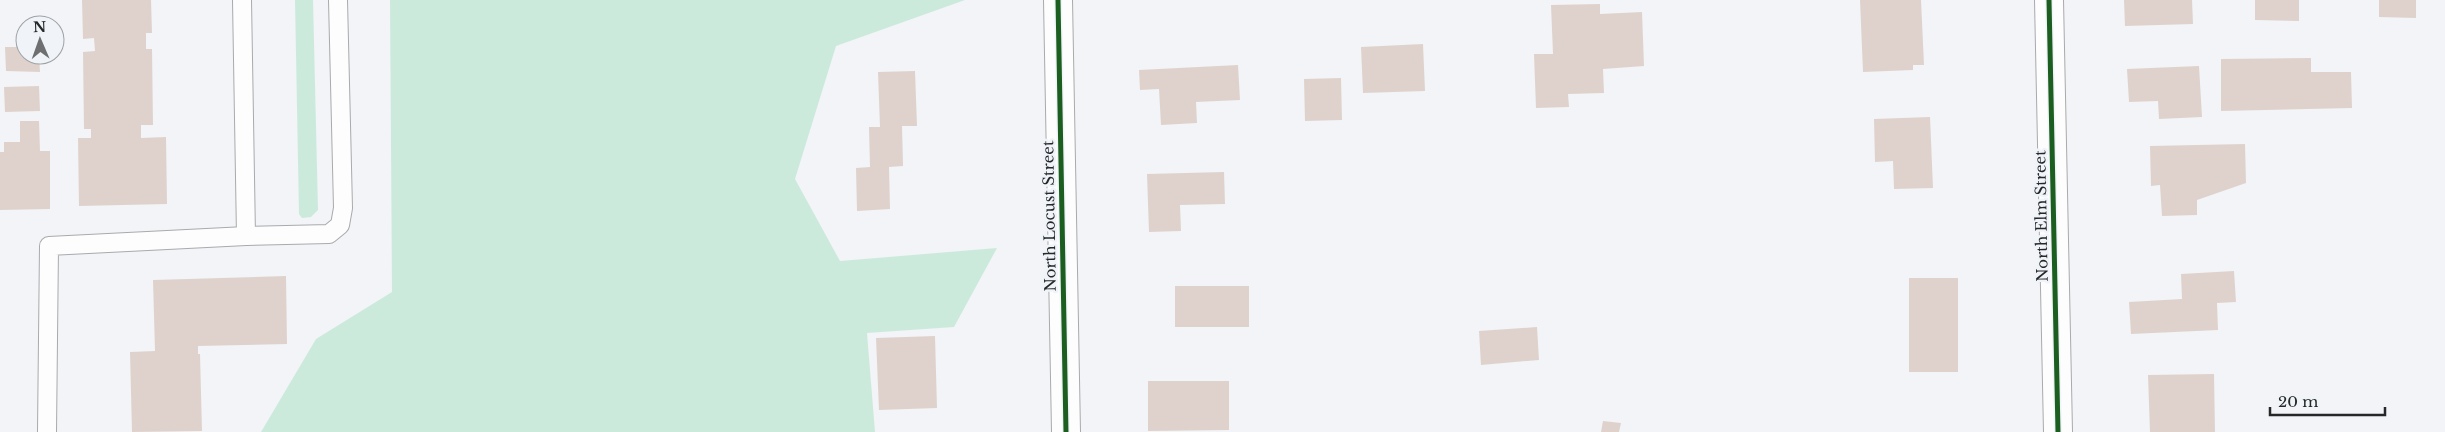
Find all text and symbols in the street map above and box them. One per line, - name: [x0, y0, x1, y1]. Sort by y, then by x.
- north arrow: [15, 15, 65, 65]
- text: N: [33, 18, 46, 36]
- street label: North Locust Street: [1038, 140, 1060, 292]
- street label: North Elm Street: [2030, 150, 2052, 282]
- scale bar: [2270, 384, 2385, 416]
- text: 20 m: [2278, 392, 2318, 411]

